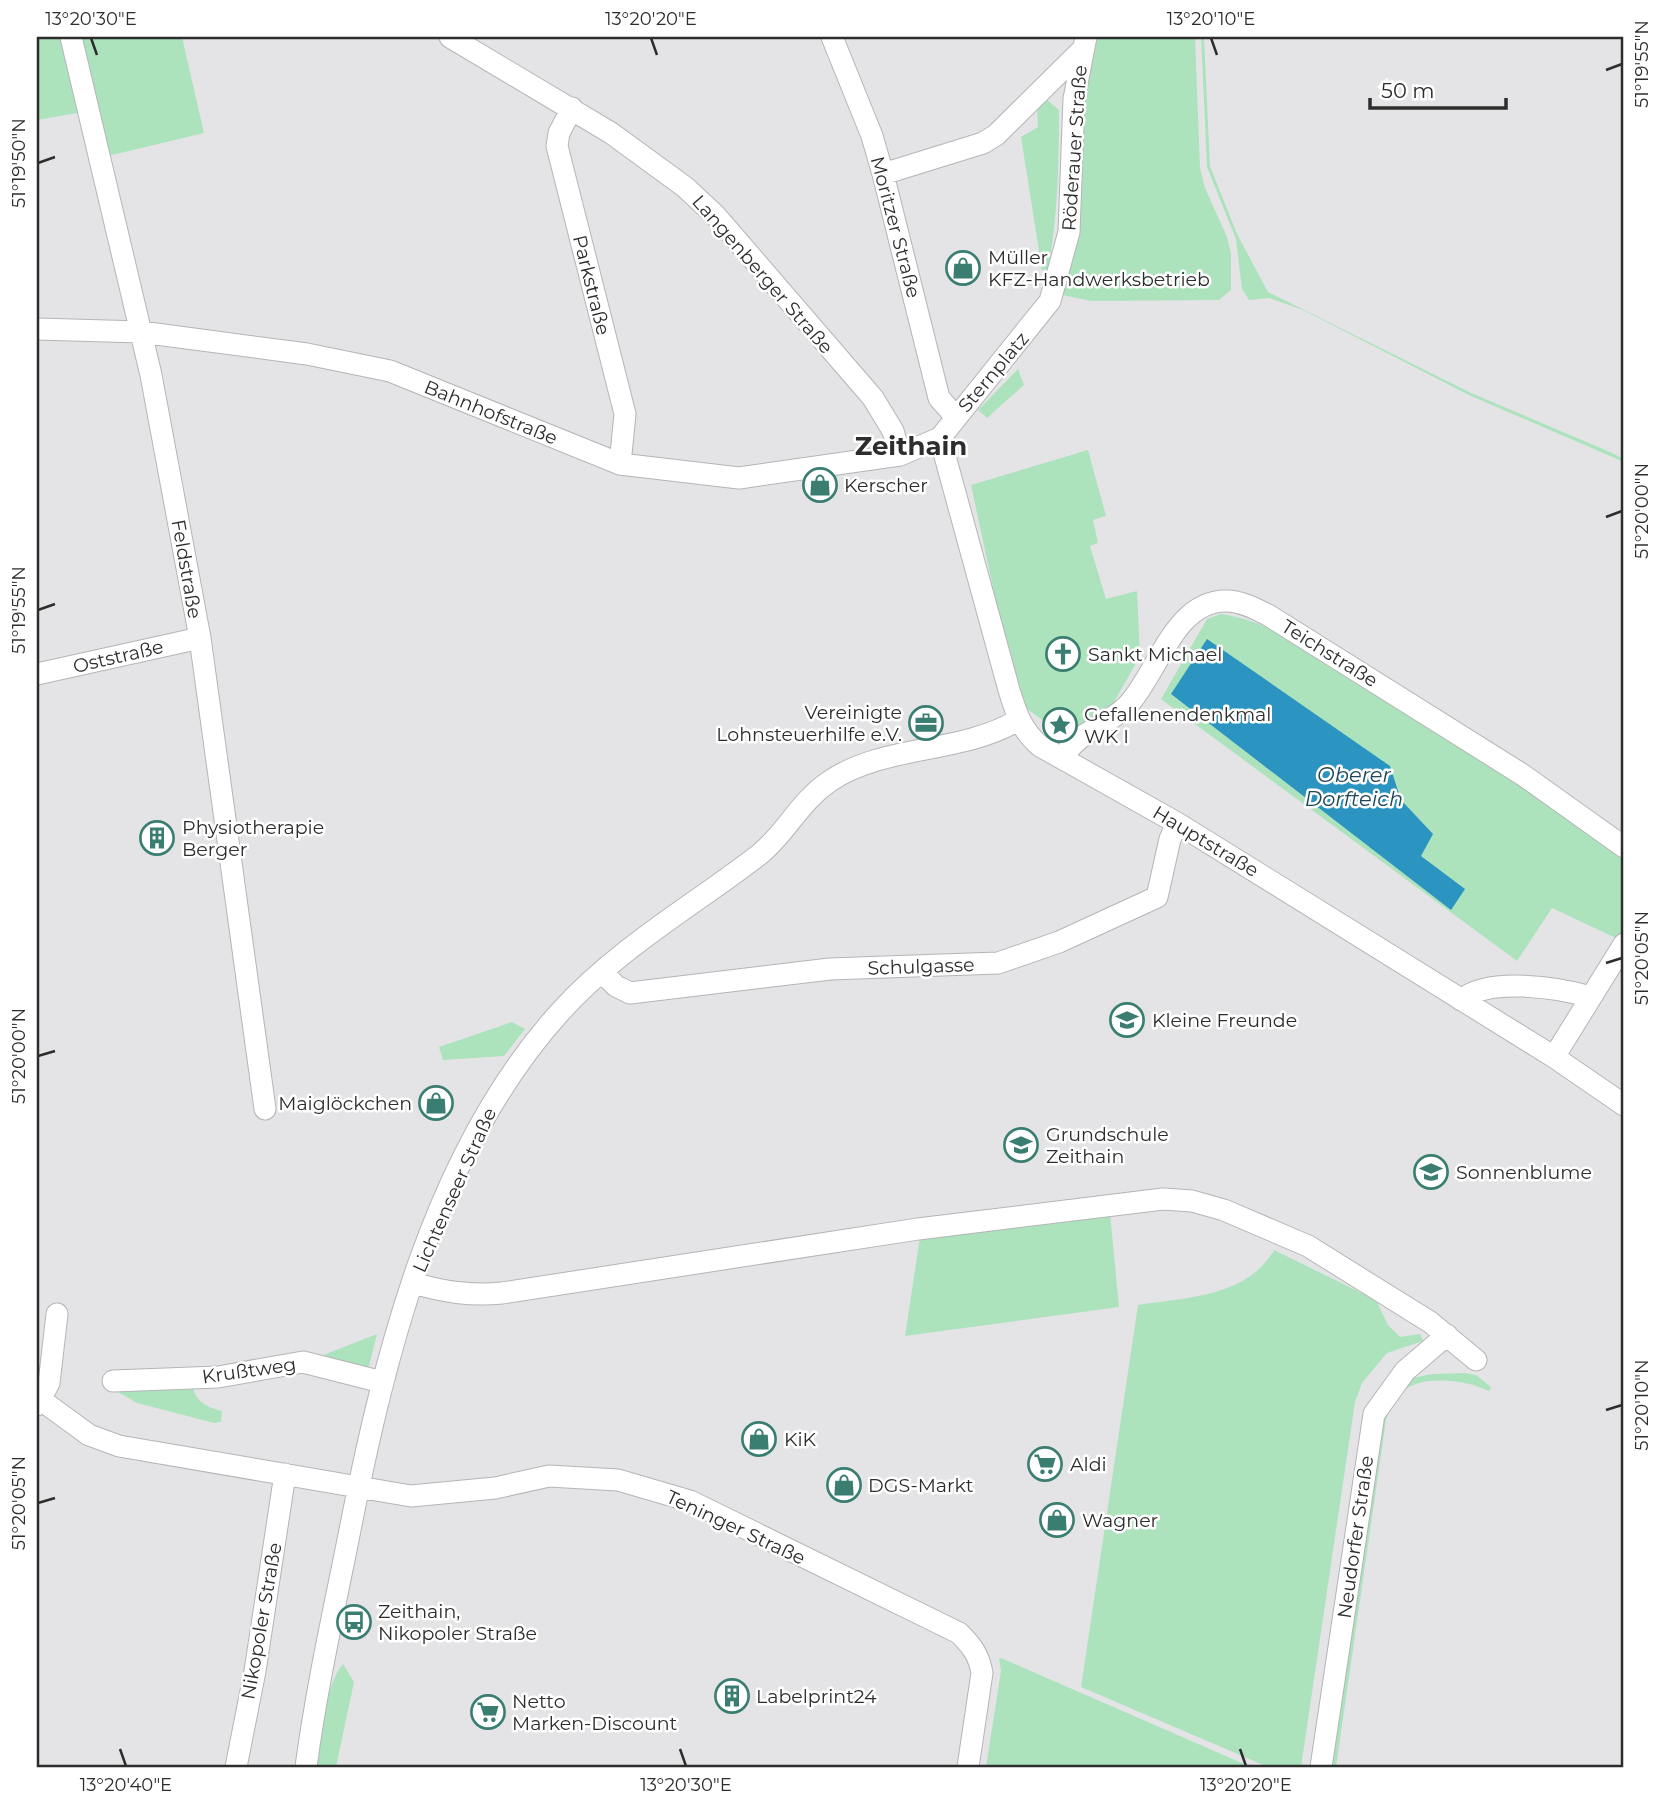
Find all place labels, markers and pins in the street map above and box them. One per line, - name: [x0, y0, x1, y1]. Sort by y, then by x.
- place label: Müller KFZ-Handwerksbetrieb: [988, 246, 1210, 291]
- shop icon: Müller KFZ-Handwerksbetrieb: [944, 249, 982, 287]
- shop icon: Kerscher: [801, 466, 839, 504]
- place label: Kerscher: [844, 474, 928, 497]
- church icon: Sankt Michael: [1044, 635, 1082, 673]
- place label: Sankt Michael: [1088, 643, 1222, 666]
- place label: Vereinigte Lohnsteuerhilfe e.V.: [716, 701, 902, 746]
- place label: Gefallenendenkmal WK I: [1084, 703, 1271, 748]
- office icon: Vereinigte Lohnsteuerhilfe e.V.: [907, 704, 945, 742]
- place icon: Gefallenendenkmal WK I: [1041, 706, 1079, 744]
- place label: Physiotherapie Berger: [182, 816, 324, 861]
- building icon: Physiotherapie Berger: [138, 819, 176, 857]
- school or university icon: Kleine Freunde: [1108, 1001, 1146, 1039]
- place label: Kleine Freunde: [1152, 1009, 1297, 1032]
- shop icon: Maiglöckchen: [417, 1084, 455, 1122]
- place label: Maiglöckchen: [278, 1092, 412, 1115]
- place label: Grundschule Zeithain: [1046, 1123, 1169, 1168]
- school or university icon: Grundschule Zeithain: [1002, 1126, 1040, 1164]
- school or university icon: Sonnenblume: [1412, 1153, 1450, 1191]
- place label: Sonnenblume: [1456, 1161, 1592, 1184]
- shop icon: KiK: [740, 1420, 778, 1458]
- place label: KiK: [784, 1428, 817, 1451]
- supermarket icon: Aldi: [1026, 1445, 1064, 1483]
- place label: Aldi: [1070, 1453, 1107, 1476]
- shop icon: DGS-Markt: [825, 1466, 863, 1504]
- place label: DGS-Markt: [868, 1474, 974, 1497]
- shop icon: Wagner: [1038, 1501, 1076, 1539]
- place label: Wagner: [1082, 1509, 1158, 1532]
- place label: Zeithain, Nikopoler Straße: [378, 1600, 537, 1645]
- bus stop icon: Zeithain, Nikopoler Straße: [335, 1603, 373, 1641]
- building icon: Labelprint24: [713, 1677, 751, 1715]
- place label: Labelprint24: [756, 1685, 877, 1708]
- place label: Netto Marken-Discount: [512, 1690, 677, 1735]
- supermarket icon: Netto Marken-Discount: [469, 1693, 507, 1731]

